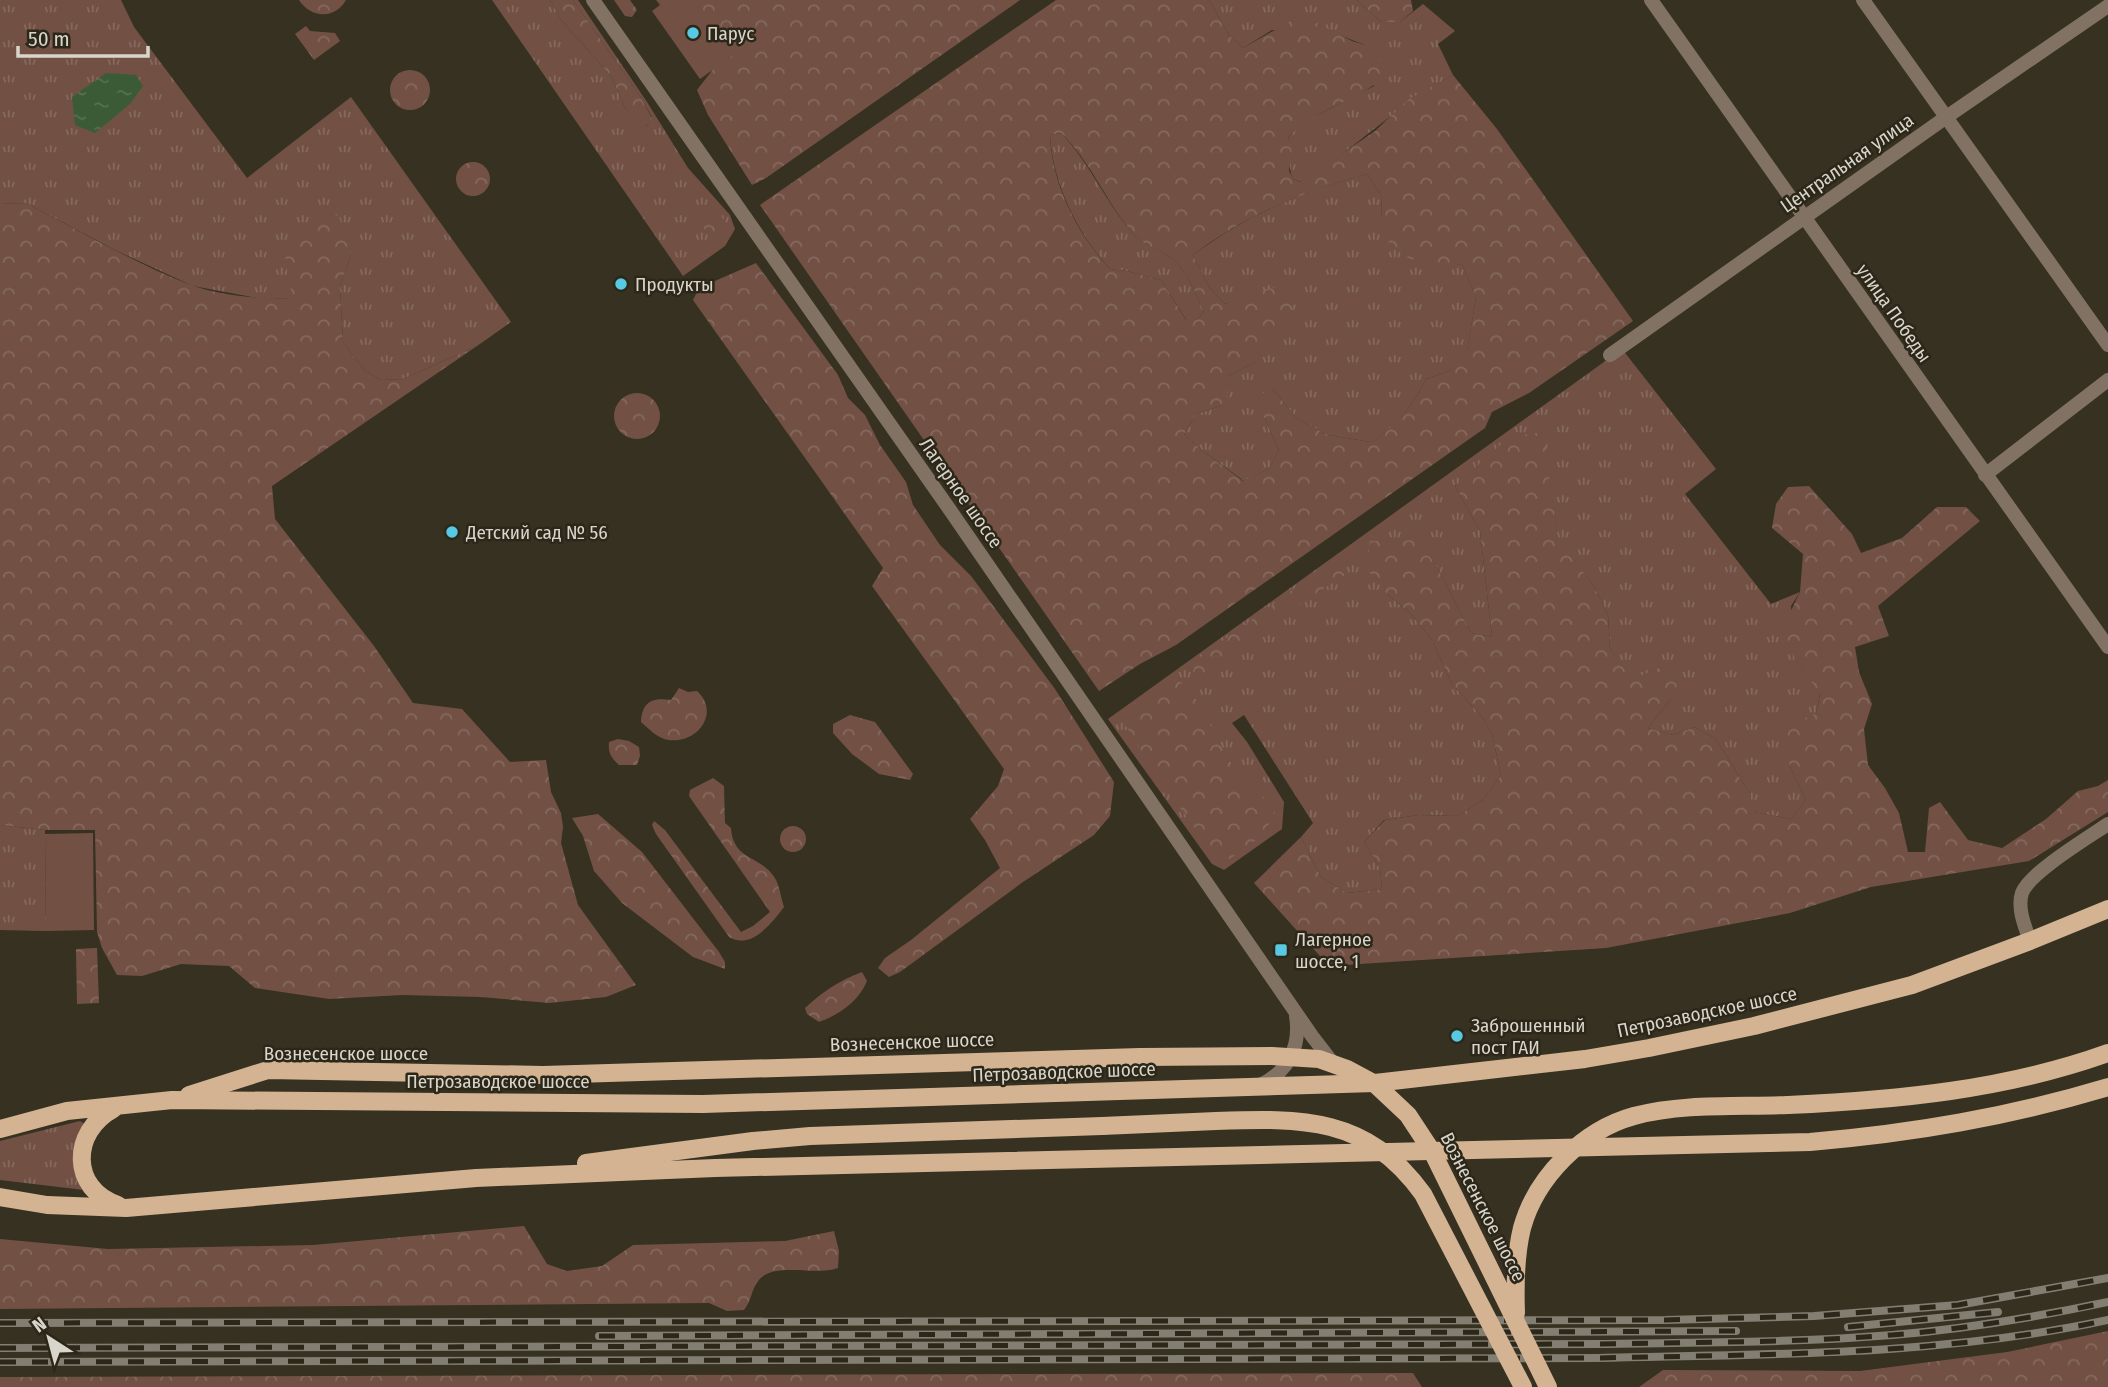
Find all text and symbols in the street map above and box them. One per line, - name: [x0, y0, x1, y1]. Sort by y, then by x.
- scale bar: [18, 14, 147, 58]
- place label: Парус: [707, 22, 754, 45]
- marker: Парус: [685, 25, 701, 41]
- text: 50 m: [28, 26, 70, 52]
- street label: Центральная улица: [1776, 108, 1918, 218]
- street label: улица Победы: [1852, 259, 1936, 367]
- place label: Продукты: [635, 273, 714, 296]
- marker: Продукты: [613, 276, 629, 292]
- street label: Лагерное шоссе: [914, 433, 1008, 553]
- place label: Детский сад № 56: [465, 521, 608, 544]
- marker: Детский сад № 56: [444, 524, 460, 540]
- place label: Лагерное шоссе, 1: [1295, 928, 1371, 973]
- marker: Лагерное шоссе, 1: [1273, 942, 1289, 958]
- street label: Петрозаводское шоссе: [1615, 982, 1799, 1042]
- place label: Заброшенный пост ГАИ: [1471, 1014, 1585, 1059]
- street label: Вознесенское шоссе: [829, 1028, 995, 1056]
- marker: Заброшенный пост ГАИ: [1449, 1028, 1465, 1044]
- street label: Вознесенское шоссе: [264, 1042, 428, 1065]
- street label: Петрозаводское шоссе: [972, 1057, 1156, 1087]
- street label: Петрозаводское шоссе: [406, 1070, 590, 1093]
- street label: Вознесенское шоссе: [1435, 1129, 1531, 1285]
- north arrow: [14, 1303, 84, 1373]
- text: N: [28, 1312, 51, 1337]

